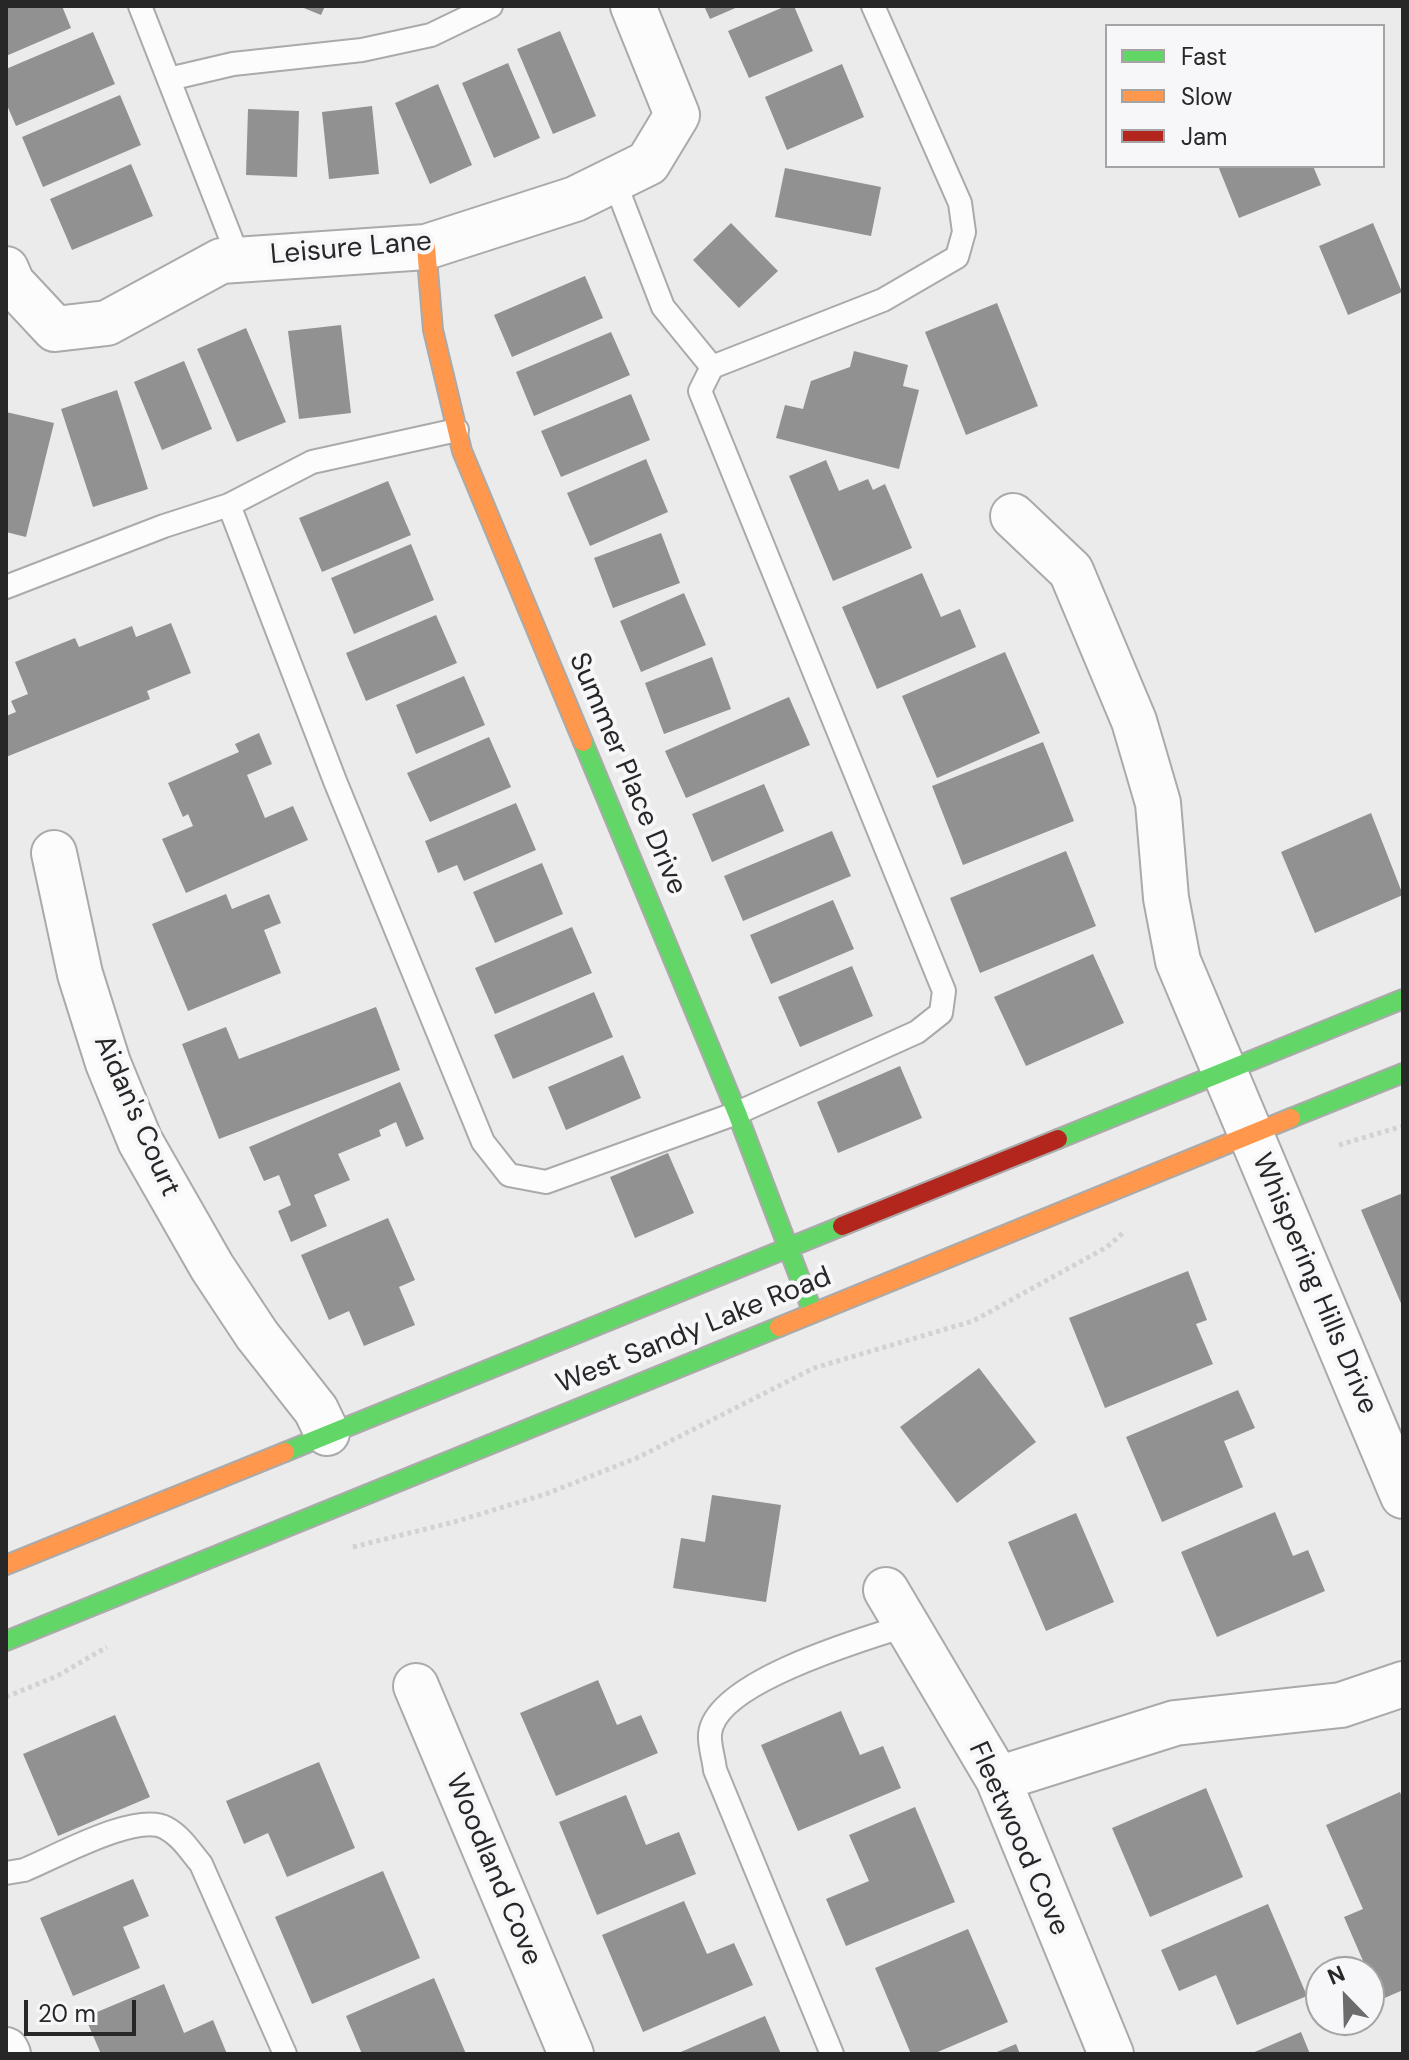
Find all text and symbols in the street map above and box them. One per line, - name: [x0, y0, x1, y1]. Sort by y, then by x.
- legend: [1105, 24, 1385, 168]
- text: Fast: [1181, 41, 1227, 72]
- text: Slow: [1181, 81, 1232, 112]
- text: Jam: [1181, 121, 1227, 152]
- street label: Leisure Lane: [269, 225, 433, 273]
- street label: Summer Place Drive: [561, 648, 693, 900]
- street label: Aidan's Court: [86, 1030, 186, 1202]
- street label: Whispering Hills Drive: [1244, 1149, 1384, 1419]
- street label: West Sandy Lake Road: [552, 1261, 836, 1401]
- street label: Fleetwood Cove: [960, 1737, 1076, 1941]
- street label: Woodland Cove: [437, 1769, 549, 1971]
- north arrow: [1305, 1956, 1385, 2036]
- text: N: [1323, 1959, 1349, 1992]
- scale bar: [28, 1984, 140, 2034]
- text: 20 m: [38, 1998, 96, 2029]

